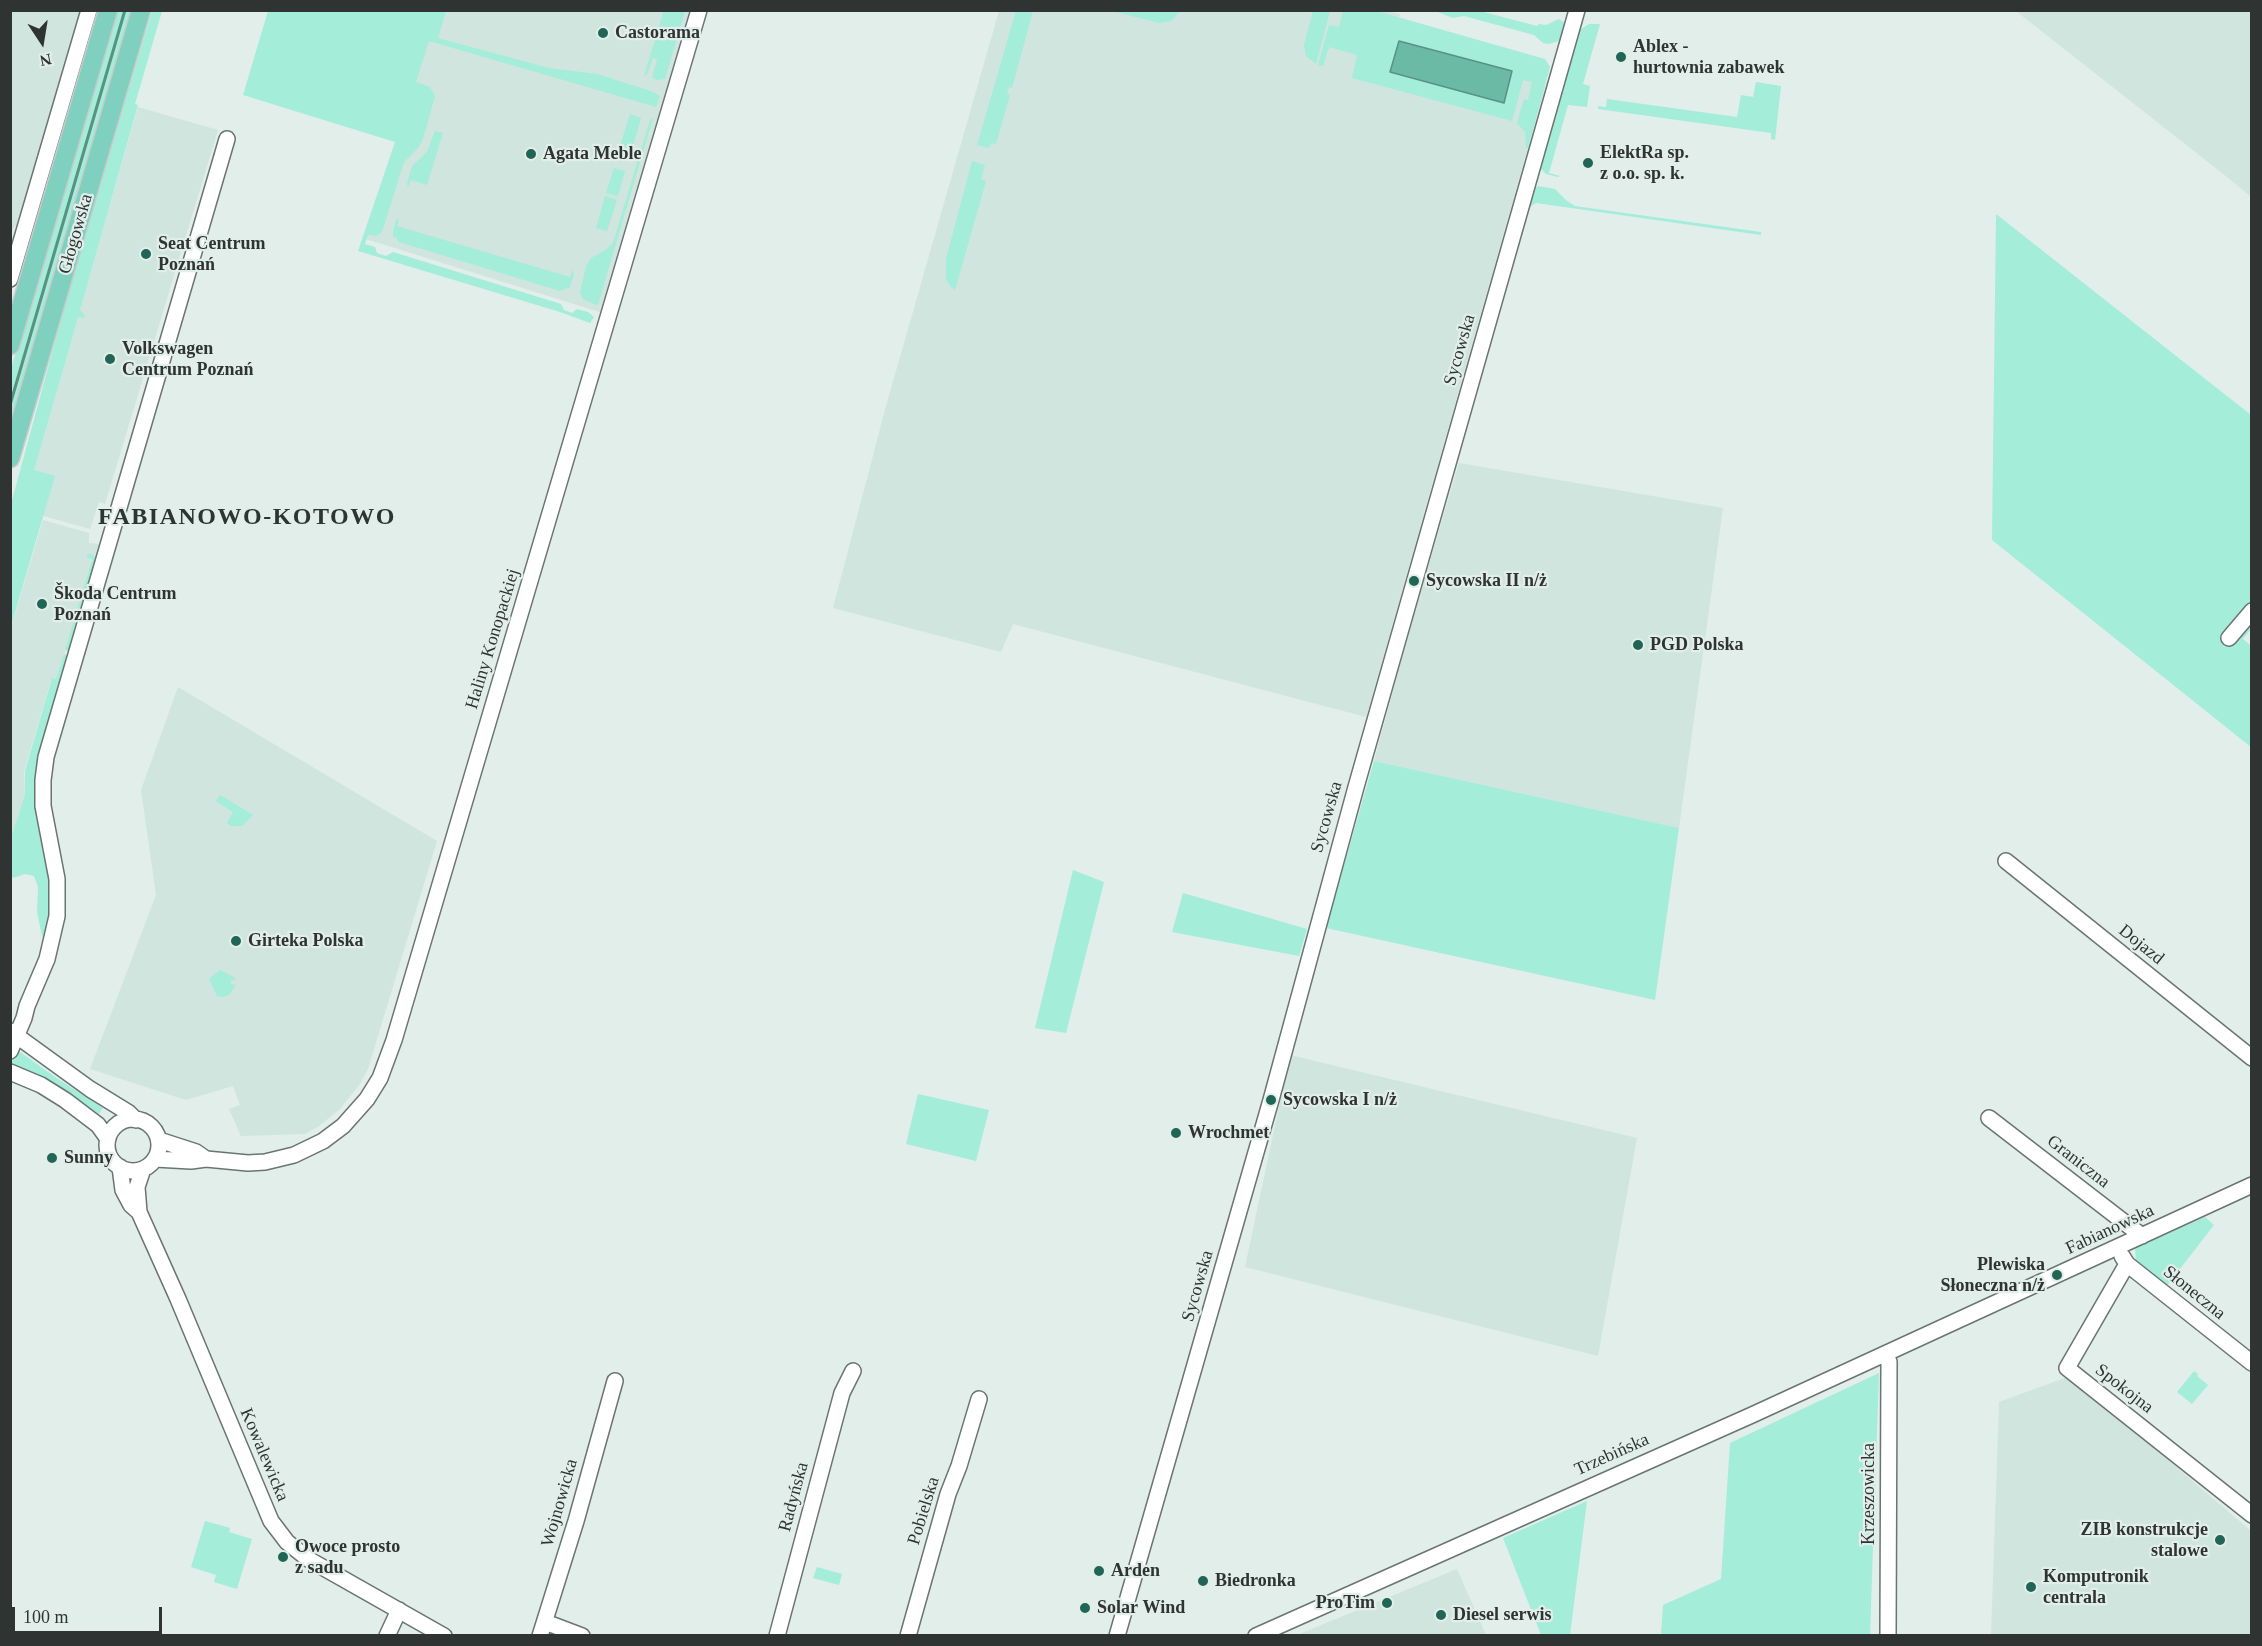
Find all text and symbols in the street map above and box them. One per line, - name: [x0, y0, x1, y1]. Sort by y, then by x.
- north arrow: [12, 12, 72, 72]
- place label: Castorama: [615, 22, 700, 44]
- marker: Castorama: [596, 26, 610, 40]
- place label: Ablex - hurtownia zabawek: [1633, 36, 1785, 78]
- marker: Ablex - hurtownia zabawek: [1614, 50, 1628, 64]
- text: N: [38, 51, 53, 70]
- place label: ElektRa sp. z o.o. sp. k.: [1600, 142, 1689, 184]
- place label: Agata Meble: [543, 143, 641, 165]
- marker: Agata Meble: [524, 147, 538, 161]
- marker: ElektRa sp. z o.o. sp. k.: [1581, 156, 1595, 170]
- street label: Głogowska: [54, 192, 98, 276]
- place label: Seat Centrum Poznań: [158, 233, 265, 276]
- marker: Seat Centrum Poznań: [139, 247, 153, 261]
- street label: Sycowska: [1440, 312, 1480, 388]
- place label: Volkswagen Centrum Poznań: [122, 338, 253, 380]
- marker: Volkswagen Centrum Poznań: [103, 352, 117, 366]
- district label: FABIANOWO-KOTOWO: [98, 504, 396, 532]
- street label: Haliny Konopackiej: [461, 566, 525, 712]
- place label: Sycowska II n/ż: [1426, 570, 1547, 592]
- marker: Sycowska II n/ż: [1407, 574, 1421, 588]
- place label: Škoda Centrum Poznań: [54, 583, 177, 626]
- marker: Škoda Centrum Poznań: [35, 597, 49, 611]
- place label: PGD Polska: [1650, 634, 1744, 656]
- marker: PGD Polska: [1631, 638, 1645, 652]
- street label: Sycowska: [1307, 779, 1347, 855]
- street label: Dojazd: [2114, 920, 2168, 970]
- place label: Girteka Polska: [248, 930, 363, 952]
- marker: Girteka Polska: [229, 934, 243, 948]
- place label: Sycowska I n/ż: [1283, 1089, 1397, 1111]
- marker: Sycowska I n/ż: [1264, 1093, 1278, 1107]
- place label: Wrochmet: [1188, 1122, 1269, 1144]
- marker: Wrochmet: [1169, 1126, 1183, 1140]
- street label: Graniczna: [2042, 1131, 2114, 1193]
- place label: Sunny: [64, 1147, 113, 1169]
- marker: Sunny: [45, 1151, 59, 1165]
- street label: Fabianowska: [2062, 1200, 2158, 1260]
- street label: Sycowska: [1178, 1248, 1218, 1324]
- place label: Plewiska Słoneczna n/ż: [1940, 1254, 2045, 1296]
- street label: Słoneczna: [2158, 1261, 2230, 1325]
- marker: Plewiska Słoneczna n/ż: [2050, 1268, 2064, 1282]
- street label: Spokojna: [2091, 1360, 2157, 1418]
- street label: Kowalewicka: [235, 1405, 293, 1505]
- street label: Trzebińska: [1571, 1429, 1653, 1481]
- street label: Krzeszowicka: [1858, 1443, 1880, 1545]
- street label: Wojnowicka: [537, 1457, 583, 1549]
- street label: Radyńska: [774, 1460, 814, 1534]
- street label: Pobielska: [903, 1474, 945, 1548]
- place label: ZIB konstrukcje stalowe: [2080, 1519, 2208, 1562]
- marker: ZIB konstrukcje stalowe: [2213, 1533, 2227, 1547]
- place label: Owoce prosto z sadu: [295, 1536, 400, 1578]
- marker: Owoce prosto z sadu: [276, 1550, 290, 1564]
- place label: Arden: [1111, 1560, 1160, 1582]
- marker: Arden: [1092, 1564, 1106, 1578]
- place label: Komputronik centrala: [2043, 1566, 2149, 1608]
- place label: Biedronka: [1215, 1570, 1296, 1592]
- marker: Biedronka: [1196, 1574, 1210, 1588]
- marker: Komputronik centrala: [2024, 1580, 2038, 1594]
- place label: ProTim: [1316, 1592, 1375, 1614]
- scale bar: [15, 1595, 165, 1633]
- marker: ProTim: [1380, 1596, 1394, 1610]
- place label: Solar Wind: [1097, 1597, 1185, 1619]
- marker: Solar Wind: [1078, 1601, 1092, 1615]
- place label: Diesel serwis: [1453, 1604, 1551, 1626]
- text: 100 m: [23, 1607, 69, 1627]
- marker: Diesel serwis: [1434, 1608, 1448, 1622]

